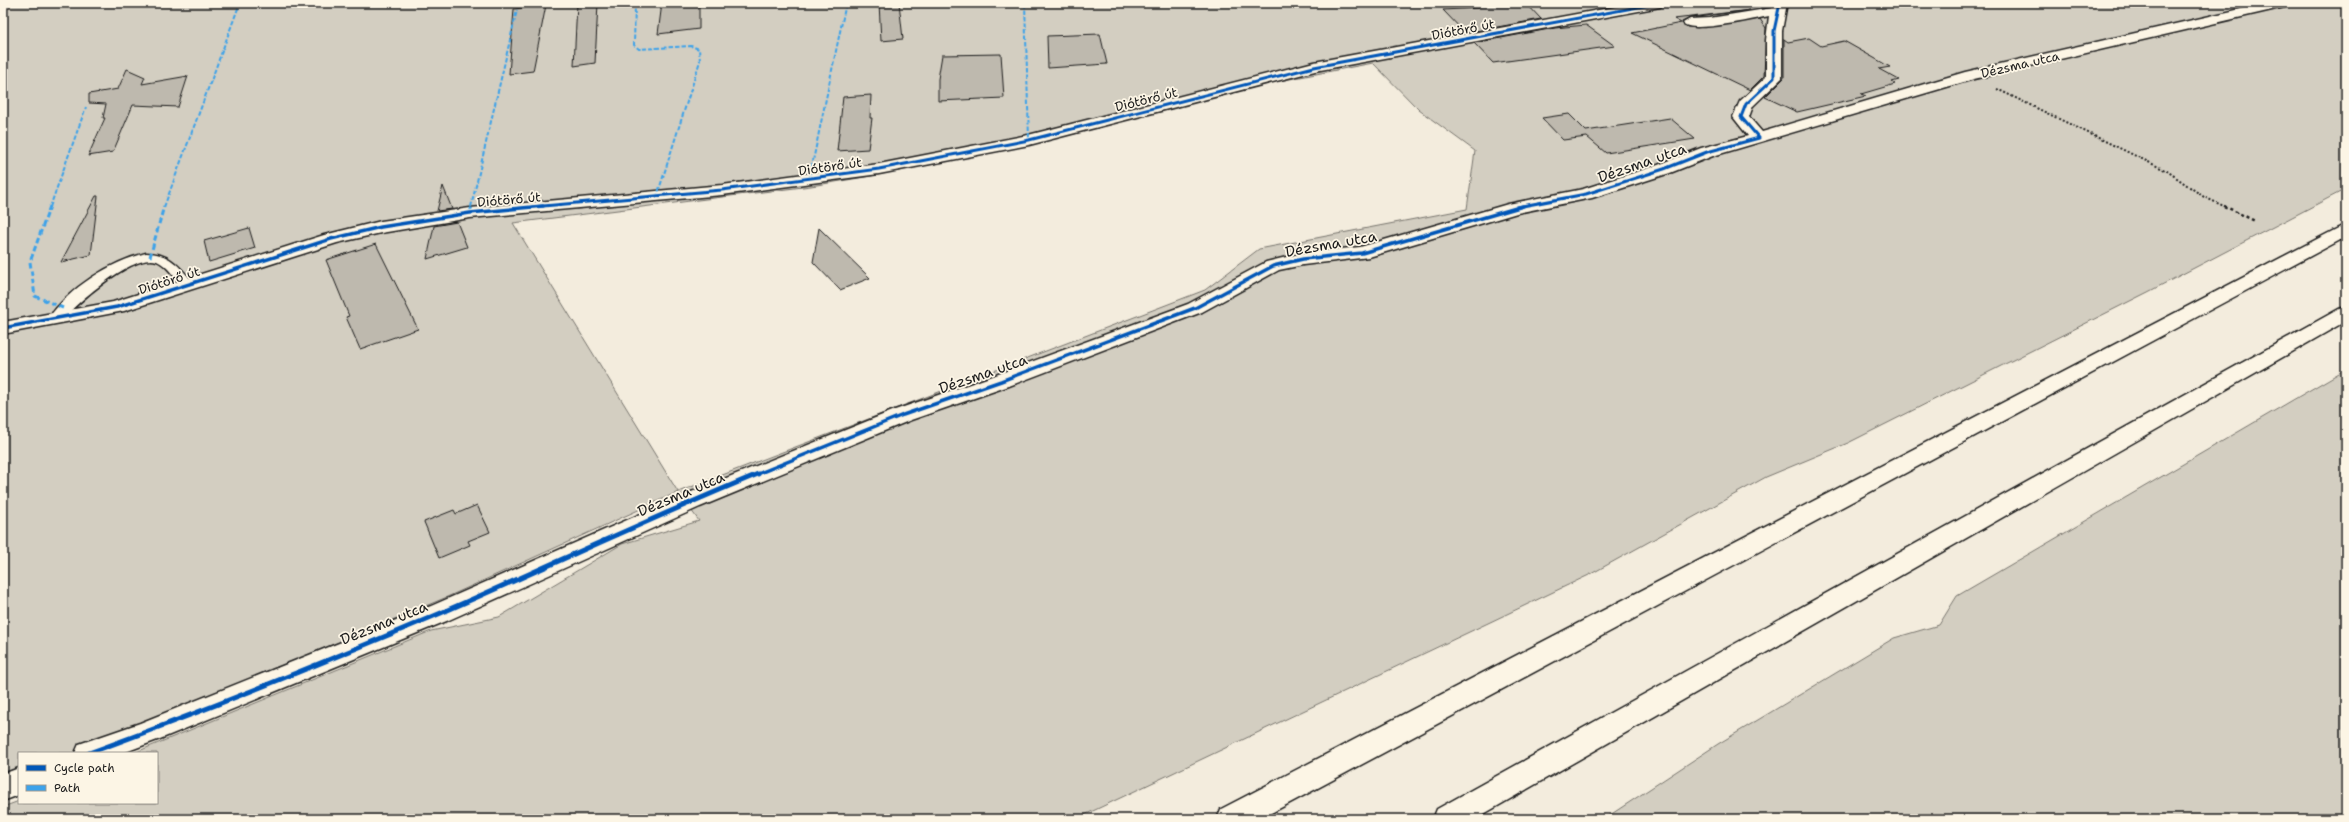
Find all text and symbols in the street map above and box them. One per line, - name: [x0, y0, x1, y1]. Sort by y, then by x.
- street label: Diótörő út: [1430, 15, 1496, 44]
- street label: Dézsma utca: [1979, 47, 2061, 82]
- street label: Diótörő út: [1113, 83, 1179, 115]
- street label: Dézsma utca: [1595, 138, 1690, 188]
- street label: Diótörő út: [797, 154, 863, 179]
- street label: Diótörő út: [476, 188, 542, 211]
- street label: Dézsma utca: [1284, 226, 1379, 262]
- street label: Diótörő út: [136, 262, 202, 298]
- street label: Dézsma utca: [936, 349, 1031, 399]
- street label: Dézsma utca: [635, 466, 728, 521]
- street label: Dézsma utca: [337, 596, 431, 650]
- legend: [18, 752, 158, 804]
- text: Cycle path: [54, 760, 115, 776]
- text: Path: [54, 780, 80, 796]

